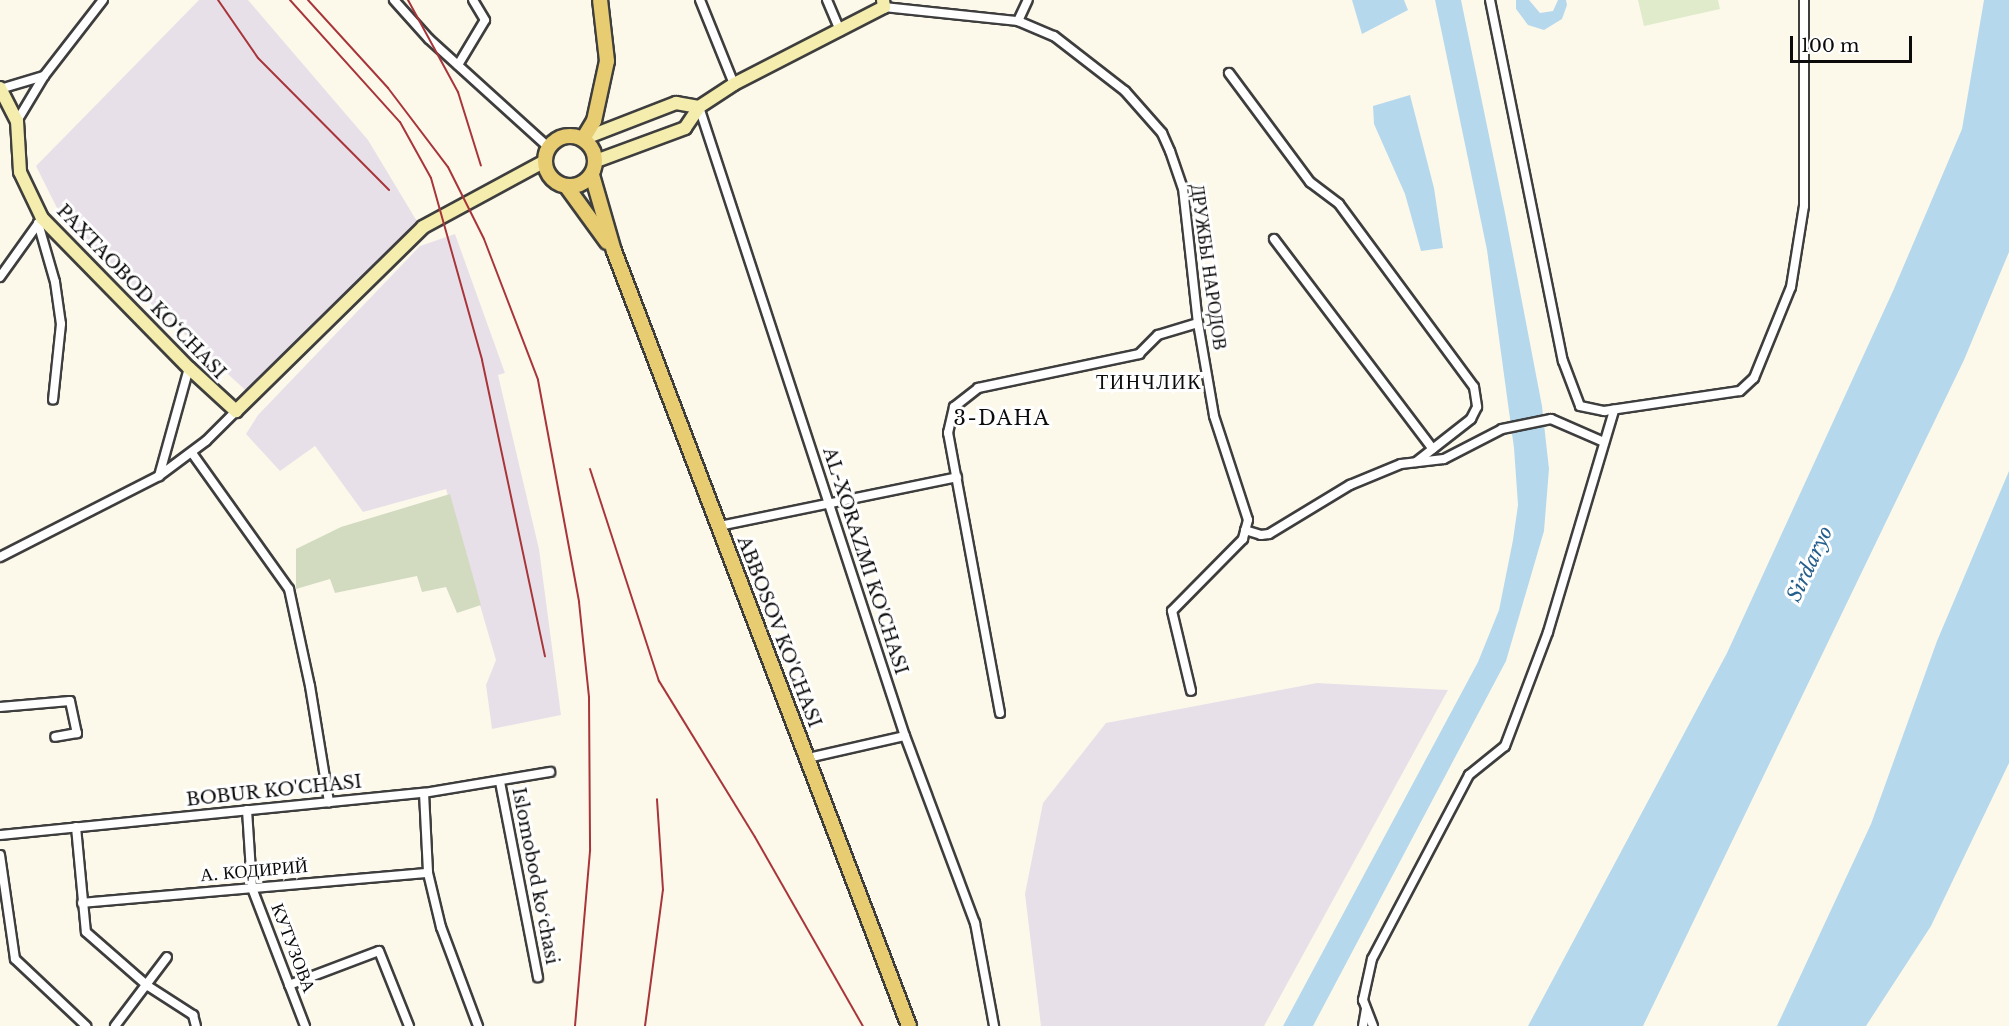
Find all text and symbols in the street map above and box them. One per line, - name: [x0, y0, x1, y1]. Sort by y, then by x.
- scale bar: [1793, 24, 1914, 62]
- text: 100 m: [1801, 35, 1859, 57]
- street label: ДРУЖБЫ НАРОДОВ: [1186, 183, 1230, 351]
- street label: PAXTAOBOD KO‘CHASI: [52, 200, 230, 384]
- district label: ТИНЧЛИК: [1096, 370, 1202, 394]
- district label: 3-DAHA: [954, 406, 1050, 430]
- street label: AL-XORAZMI KO'CHASI: [818, 445, 912, 677]
- water label: Sirdaryo: [1782, 522, 1838, 606]
- street label: ABBOSOV KO'CHASI: [732, 533, 826, 731]
- street label: BOBUR KO'CHASI: [185, 771, 363, 811]
- street label: Islomobod koʻchasi: [507, 786, 563, 966]
- street label: А. КОДИРИЙ: [199, 856, 309, 886]
- street label: КУТУЗОВА: [266, 900, 320, 996]

